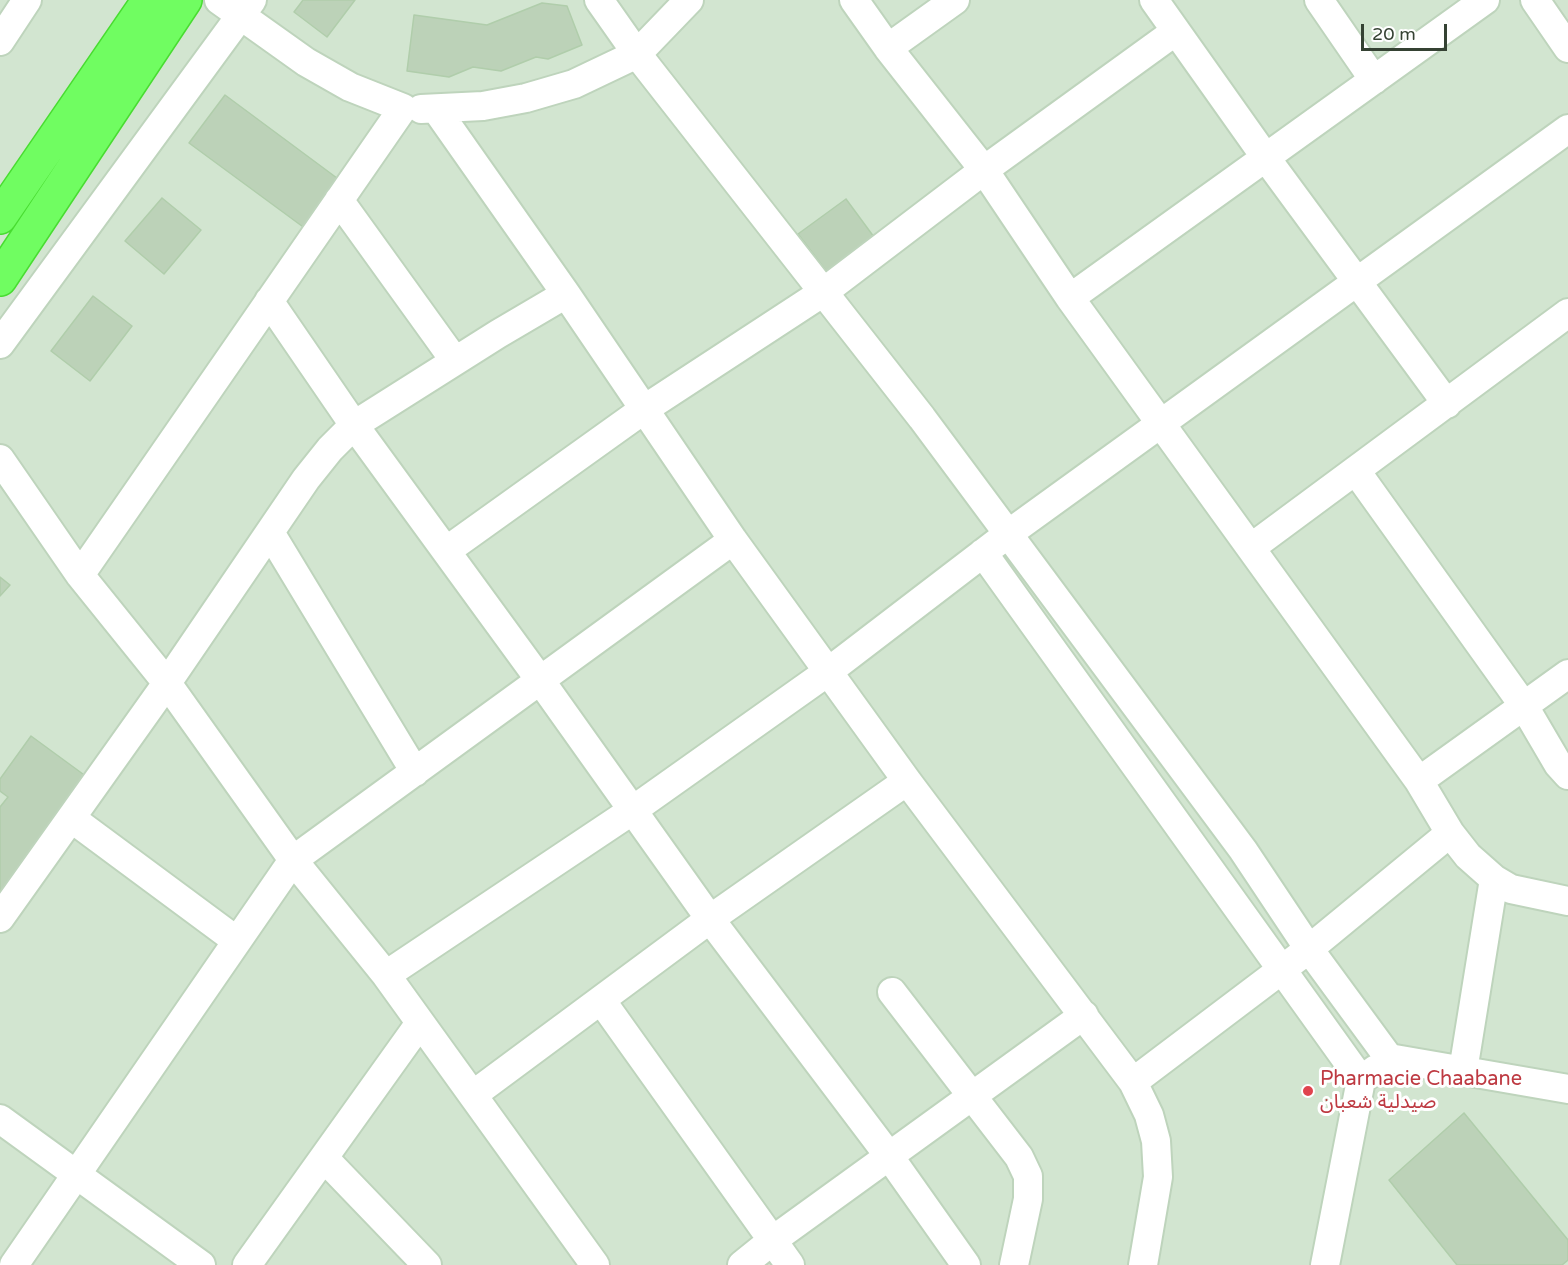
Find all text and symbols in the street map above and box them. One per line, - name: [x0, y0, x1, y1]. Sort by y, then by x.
- scale bar: [1364, 12, 1450, 50]
- text: 20 m: [1372, 23, 1416, 45]
- place label: Pharmacie Chaabane صيدلية شعبان: [1320, 1068, 1522, 1115]
- marker: Pharmacie Chaabane صيدلية شعبان: [1301, 1084, 1315, 1098]

